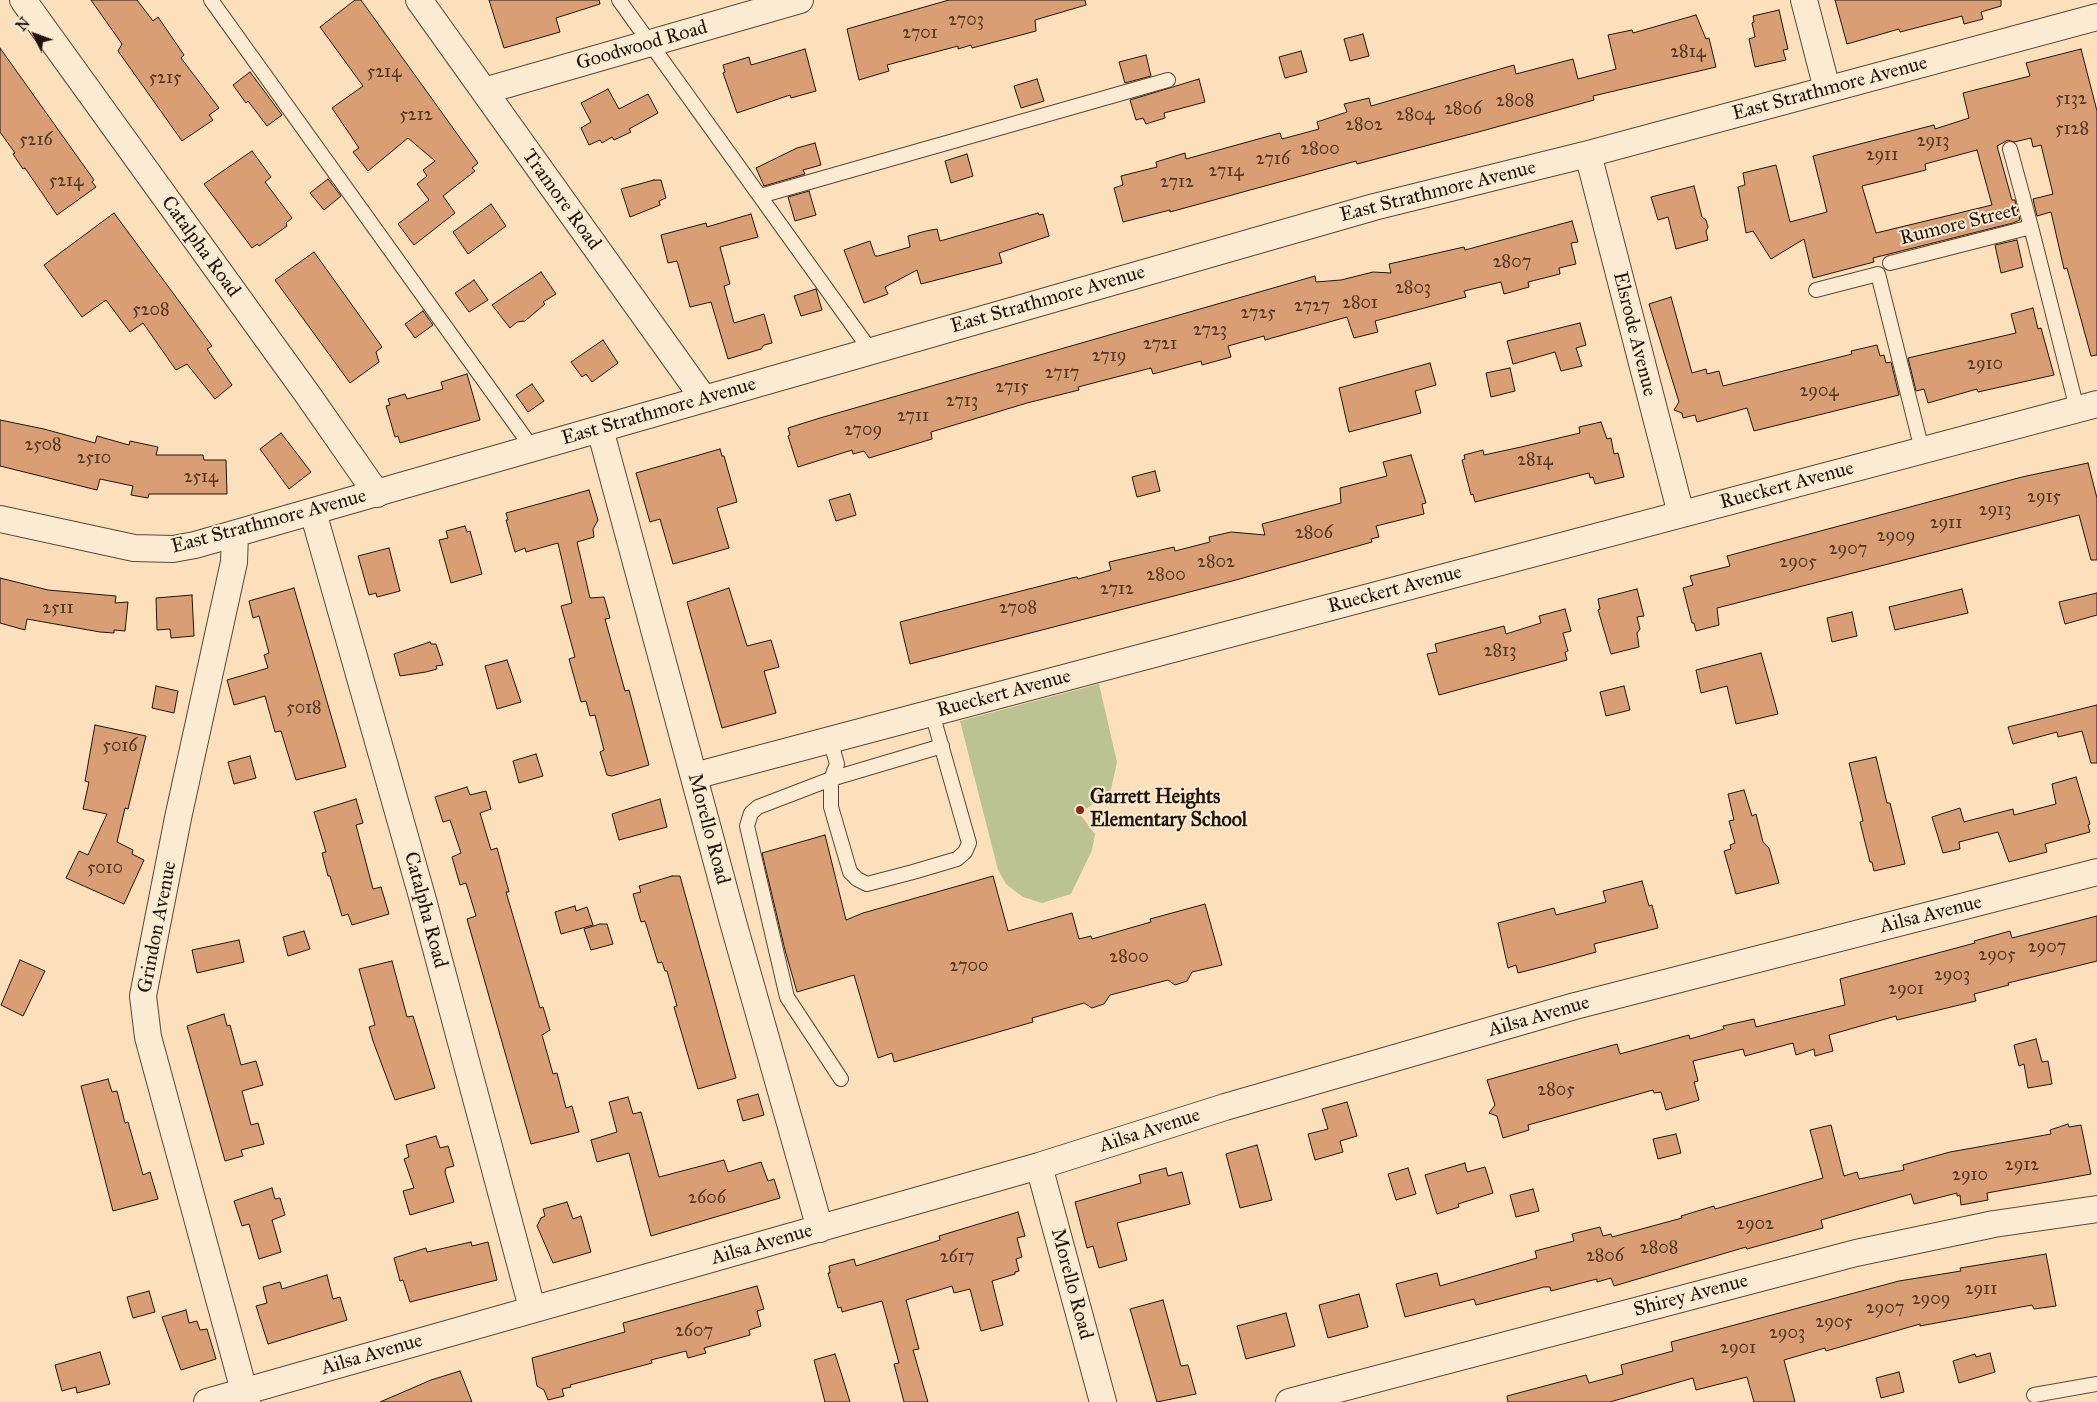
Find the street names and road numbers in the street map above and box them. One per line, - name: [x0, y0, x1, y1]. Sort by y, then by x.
- street label: Goodwood Road: [574, 16, 710, 76]
- street label: East Strathmore Avenue: [1730, 51, 1930, 127]
- street label: Tramore Road: [516, 145, 606, 255]
- street label: East Strathmore Avenue: [1338, 156, 1538, 228]
- street label: Catalpha Road: [155, 192, 245, 302]
- street label: Rumore Street: [1897, 199, 2021, 251]
- street label: East Strathmore Avenue: [948, 261, 1148, 339]
- street label: Elsrode Avenue: [1607, 269, 1661, 399]
- street label: East Strathmore Avenue: [559, 373, 759, 451]
- street label: Rueckert Avenue: [1717, 457, 1857, 515]
- street label: East Strathmore Avenue: [169, 484, 369, 560]
- street label: Rueckert Avenue: [1325, 561, 1465, 619]
- street label: Rueckert Avenue: [934, 665, 1074, 723]
- street label: Morello Road: [682, 771, 734, 887]
- street label: Catalpha Road: [398, 849, 452, 971]
- street label: Grindon Avenue: [133, 859, 183, 995]
- street label: Ailsa Avenue: [1877, 891, 1985, 939]
- street label: Ailsa Avenue: [1485, 991, 1593, 1043]
- street label: Ailsa Avenue: [1097, 1103, 1203, 1159]
- street label: Ailsa Avenue: [708, 1219, 816, 1271]
- street label: Morello Road: [1045, 1226, 1097, 1342]
- street label: Shirey Avenue: [1631, 1269, 1751, 1323]
- street label: Ailsa Avenue: [318, 1329, 426, 1381]

